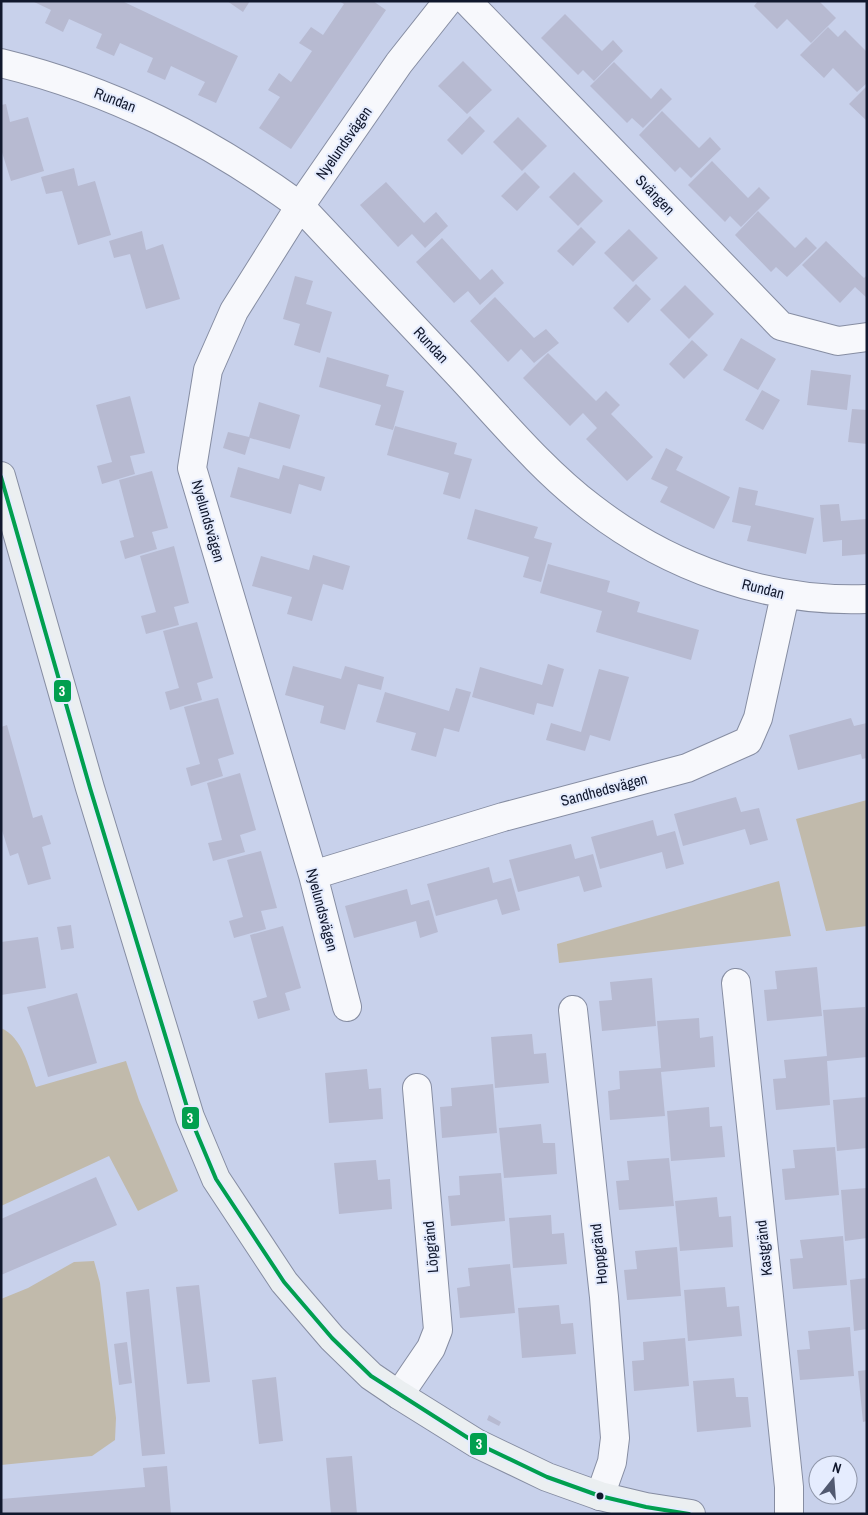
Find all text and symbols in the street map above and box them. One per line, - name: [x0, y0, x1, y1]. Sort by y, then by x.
- street label: Rundan: [91, 82, 139, 117]
- street label: Nyelundsvägen: [311, 102, 377, 183]
- street label: Svängen: [631, 170, 680, 219]
- street label: Rundan: [409, 322, 454, 368]
- street label: Nyelundsvägen: [187, 477, 230, 565]
- street label: Rundan: [740, 573, 787, 604]
- line badge: 3: [53, 679, 72, 703]
- text: 3: [59, 682, 65, 700]
- street label: Sandhedsvägen: [558, 768, 650, 811]
- street label: Nyelundsvägen: [301, 866, 344, 954]
- line badge: 3: [181, 1106, 200, 1130]
- text: 3: [187, 1109, 193, 1127]
- street label: Kastgränd: [750, 1219, 777, 1277]
- street label: Löpgränd: [418, 1220, 443, 1274]
- street label: Hoppgränd: [585, 1223, 612, 1285]
- line badge: 3: [469, 1432, 488, 1456]
- text: 3: [476, 1435, 482, 1453]
- north arrow: [808, 1455, 858, 1505]
- text: N: [830, 1458, 843, 1477]
- unlabelled marker: [595, 1491, 605, 1501]

